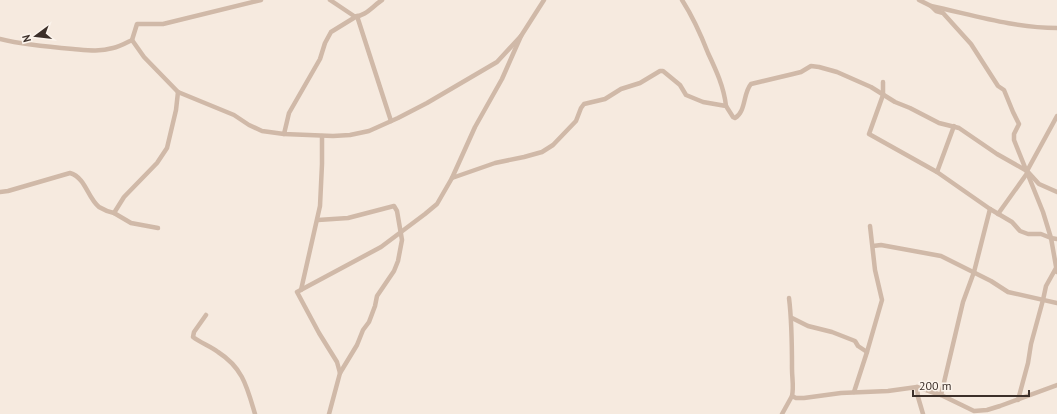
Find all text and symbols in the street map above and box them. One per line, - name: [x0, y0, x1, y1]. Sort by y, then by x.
- north arrow: [16, 16, 56, 56]
- text: N: [19, 33, 34, 44]
- scale bar: [913, 372, 1029, 398]
- text: 200 m: [919, 378, 952, 393]

